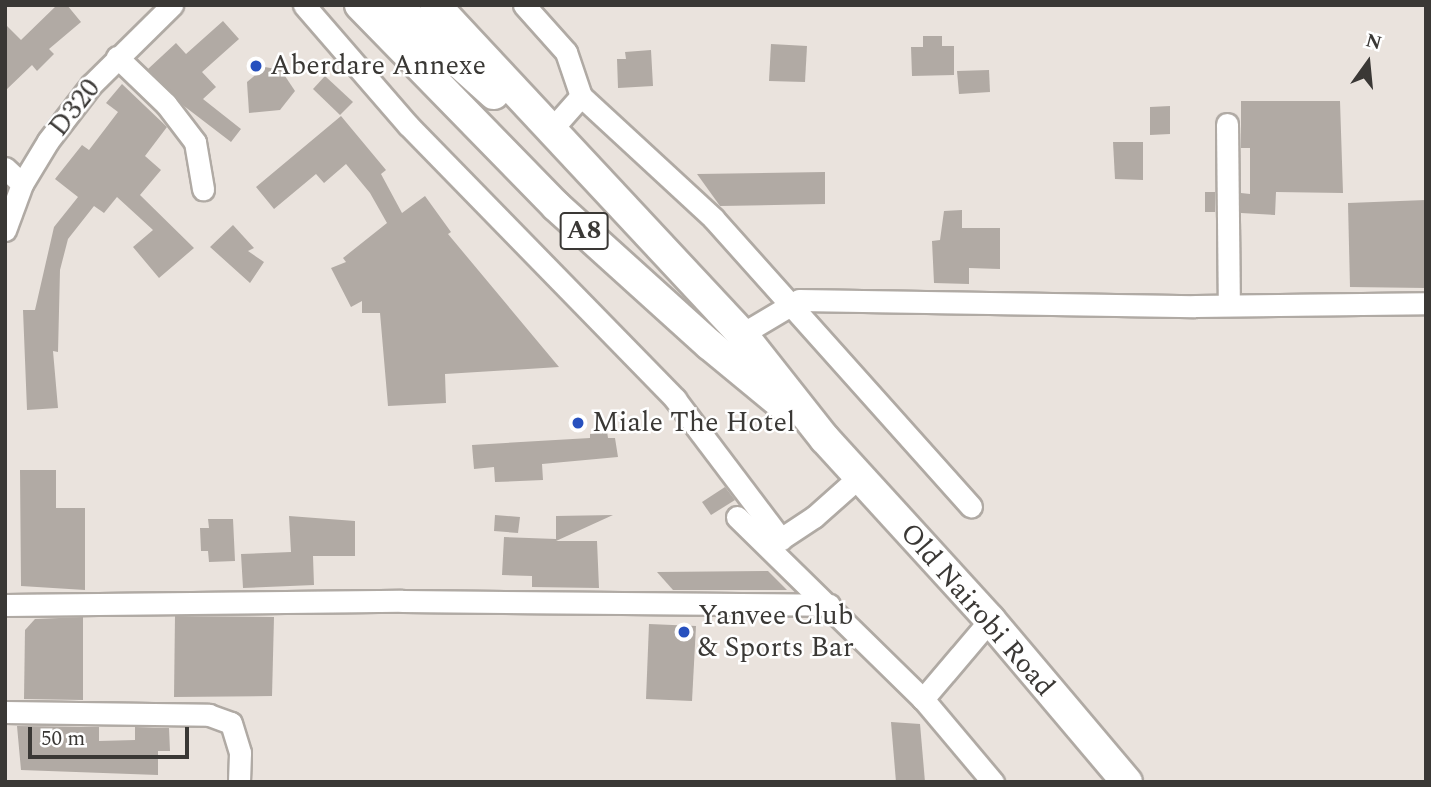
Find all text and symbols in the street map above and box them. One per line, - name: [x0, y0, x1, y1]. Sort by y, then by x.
- text: N: [1362, 26, 1385, 58]
- north arrow: [1333, 28, 1403, 98]
- place label: Aberdare Annexe: [270, 49, 486, 83]
- marker: Aberdare Annexe: [248, 58, 264, 74]
- street label: D320: [42, 73, 108, 143]
- road number: A8: [560, 208, 608, 254]
- place label: Miale The Hotel: [592, 406, 795, 440]
- marker: Miale The Hotel: [570, 415, 586, 431]
- street label: Old Nairobi Road: [893, 516, 1061, 704]
- place label: Yanvee Club & Sports Bar: [698, 599, 854, 665]
- marker: Yanvee Club & Sports Bar: [676, 624, 692, 640]
- scale bar: [32, 714, 192, 758]
- text: 50 m: [41, 723, 85, 755]

